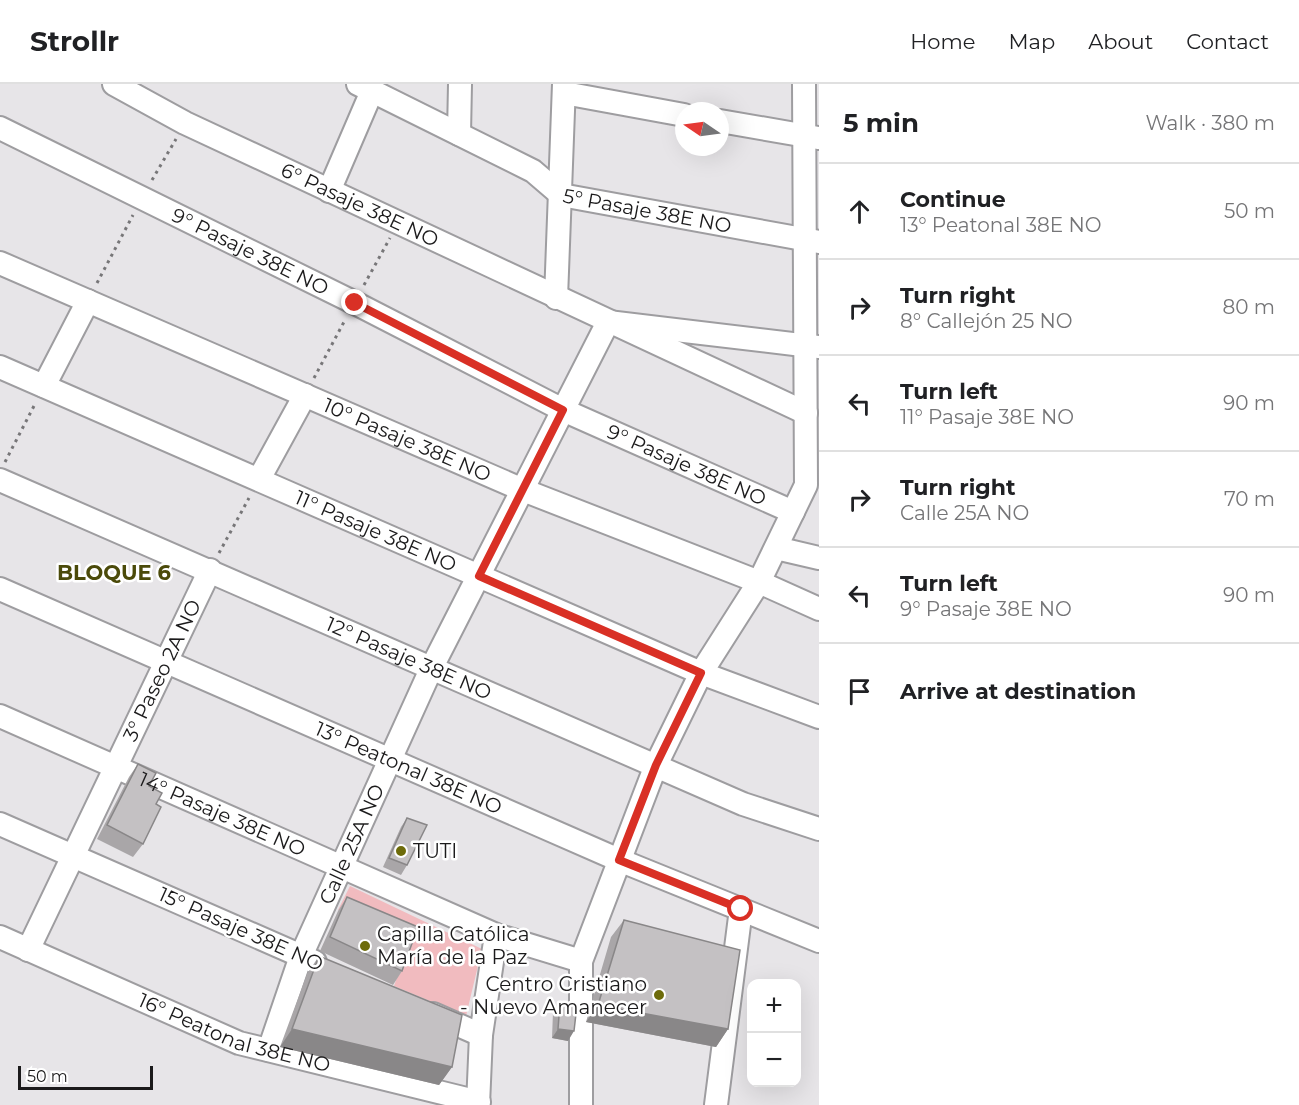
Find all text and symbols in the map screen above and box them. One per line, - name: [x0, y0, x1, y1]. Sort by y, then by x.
- text: Strollr: [30, 24, 119, 58]
- text: Home: [910, 29, 975, 54]
- text: Map: [1008, 29, 1055, 54]
- text: About: [1088, 29, 1153, 54]
- text: Contact: [1186, 29, 1269, 54]
- north arrow: [675, 102, 729, 156]
- text: 5 min: [843, 107, 919, 139]
- text: Walk · 380 m: [1145, 111, 1275, 135]
- street label: 6° Pasaje 38E NO: [277, 158, 443, 252]
- street label: 5° Pasaje 38E NO: [561, 184, 733, 238]
- text: Continue: [900, 186, 1006, 213]
- icon: ahead: [843, 195, 876, 228]
- text: 50 m: [1224, 199, 1275, 223]
- street label: 9° Pasaje 38E NO: [168, 203, 333, 300]
- text: 13° Peatonal 38E NO: [900, 213, 1101, 237]
- text: Turn right: [900, 282, 1015, 309]
- route end: [341, 289, 367, 315]
- icon: right: [843, 291, 876, 324]
- text: 80 m: [1223, 295, 1275, 319]
- text: 8° Callejón 25 NO: [900, 309, 1073, 333]
- text: Turn left: [900, 378, 998, 405]
- icon: left: [843, 387, 876, 420]
- text: 90 m: [1223, 391, 1275, 415]
- street label: 10° Pasaje 38E NO: [320, 393, 495, 487]
- text: 11° Pasaje 38E NO: [900, 405, 1074, 429]
- street label: 9° Pasaje 38E NO: [603, 419, 770, 511]
- text: Turn right: [900, 474, 1015, 501]
- icon: right: [843, 483, 876, 516]
- street label: 11° Pasaje 38E NO: [291, 485, 460, 577]
- text: 70 m: [1224, 487, 1275, 511]
- text: Calle 25A NO: [900, 501, 1029, 525]
- district label: BLOQUE 6: [57, 560, 171, 585]
- text: Turn left: [900, 570, 998, 597]
- icon: left: [843, 579, 876, 612]
- text: 90 m: [1223, 583, 1275, 607]
- street label: 3° Paseo 2A NO: [118, 596, 206, 745]
- text: 9° Pasaje 38E NO: [900, 597, 1072, 621]
- street label: 12° Pasaje 38E NO: [322, 612, 495, 705]
- icon: arrive: [843, 675, 876, 708]
- text: Arrive at destination: [900, 678, 1136, 705]
- street label: 13° Peatonal 38E NO: [311, 716, 506, 819]
- street label: 14° Pasaje 38E NO: [135, 767, 309, 861]
- street label: Calle 25A NO: [314, 780, 389, 908]
- place label: TUTI: [413, 839, 457, 863]
- marker: TUTI: [394, 844, 408, 858]
- street label: 15° Pasaje 38E NO: [155, 882, 327, 976]
- route start: [727, 895, 753, 921]
- place label: Capilla Católica María de la Paz: [377, 922, 530, 969]
- marker: Capilla Católica María de la Paz: [358, 939, 372, 953]
- place label: Centro Cristiano - Nuevo Amanecer: [460, 972, 647, 1019]
- map controls: [747, 979, 801, 1087]
- button: +: [747, 979, 801, 1033]
- street label: 16° Peatonal 38E NO: [135, 988, 333, 1077]
- marker: Centro Cristiano - Nuevo Amanecer: [652, 988, 666, 1002]
- button: −: [747, 1033, 801, 1087]
- scale bar: [18, 1063, 153, 1090]
- text: 50 m: [27, 1067, 68, 1086]

